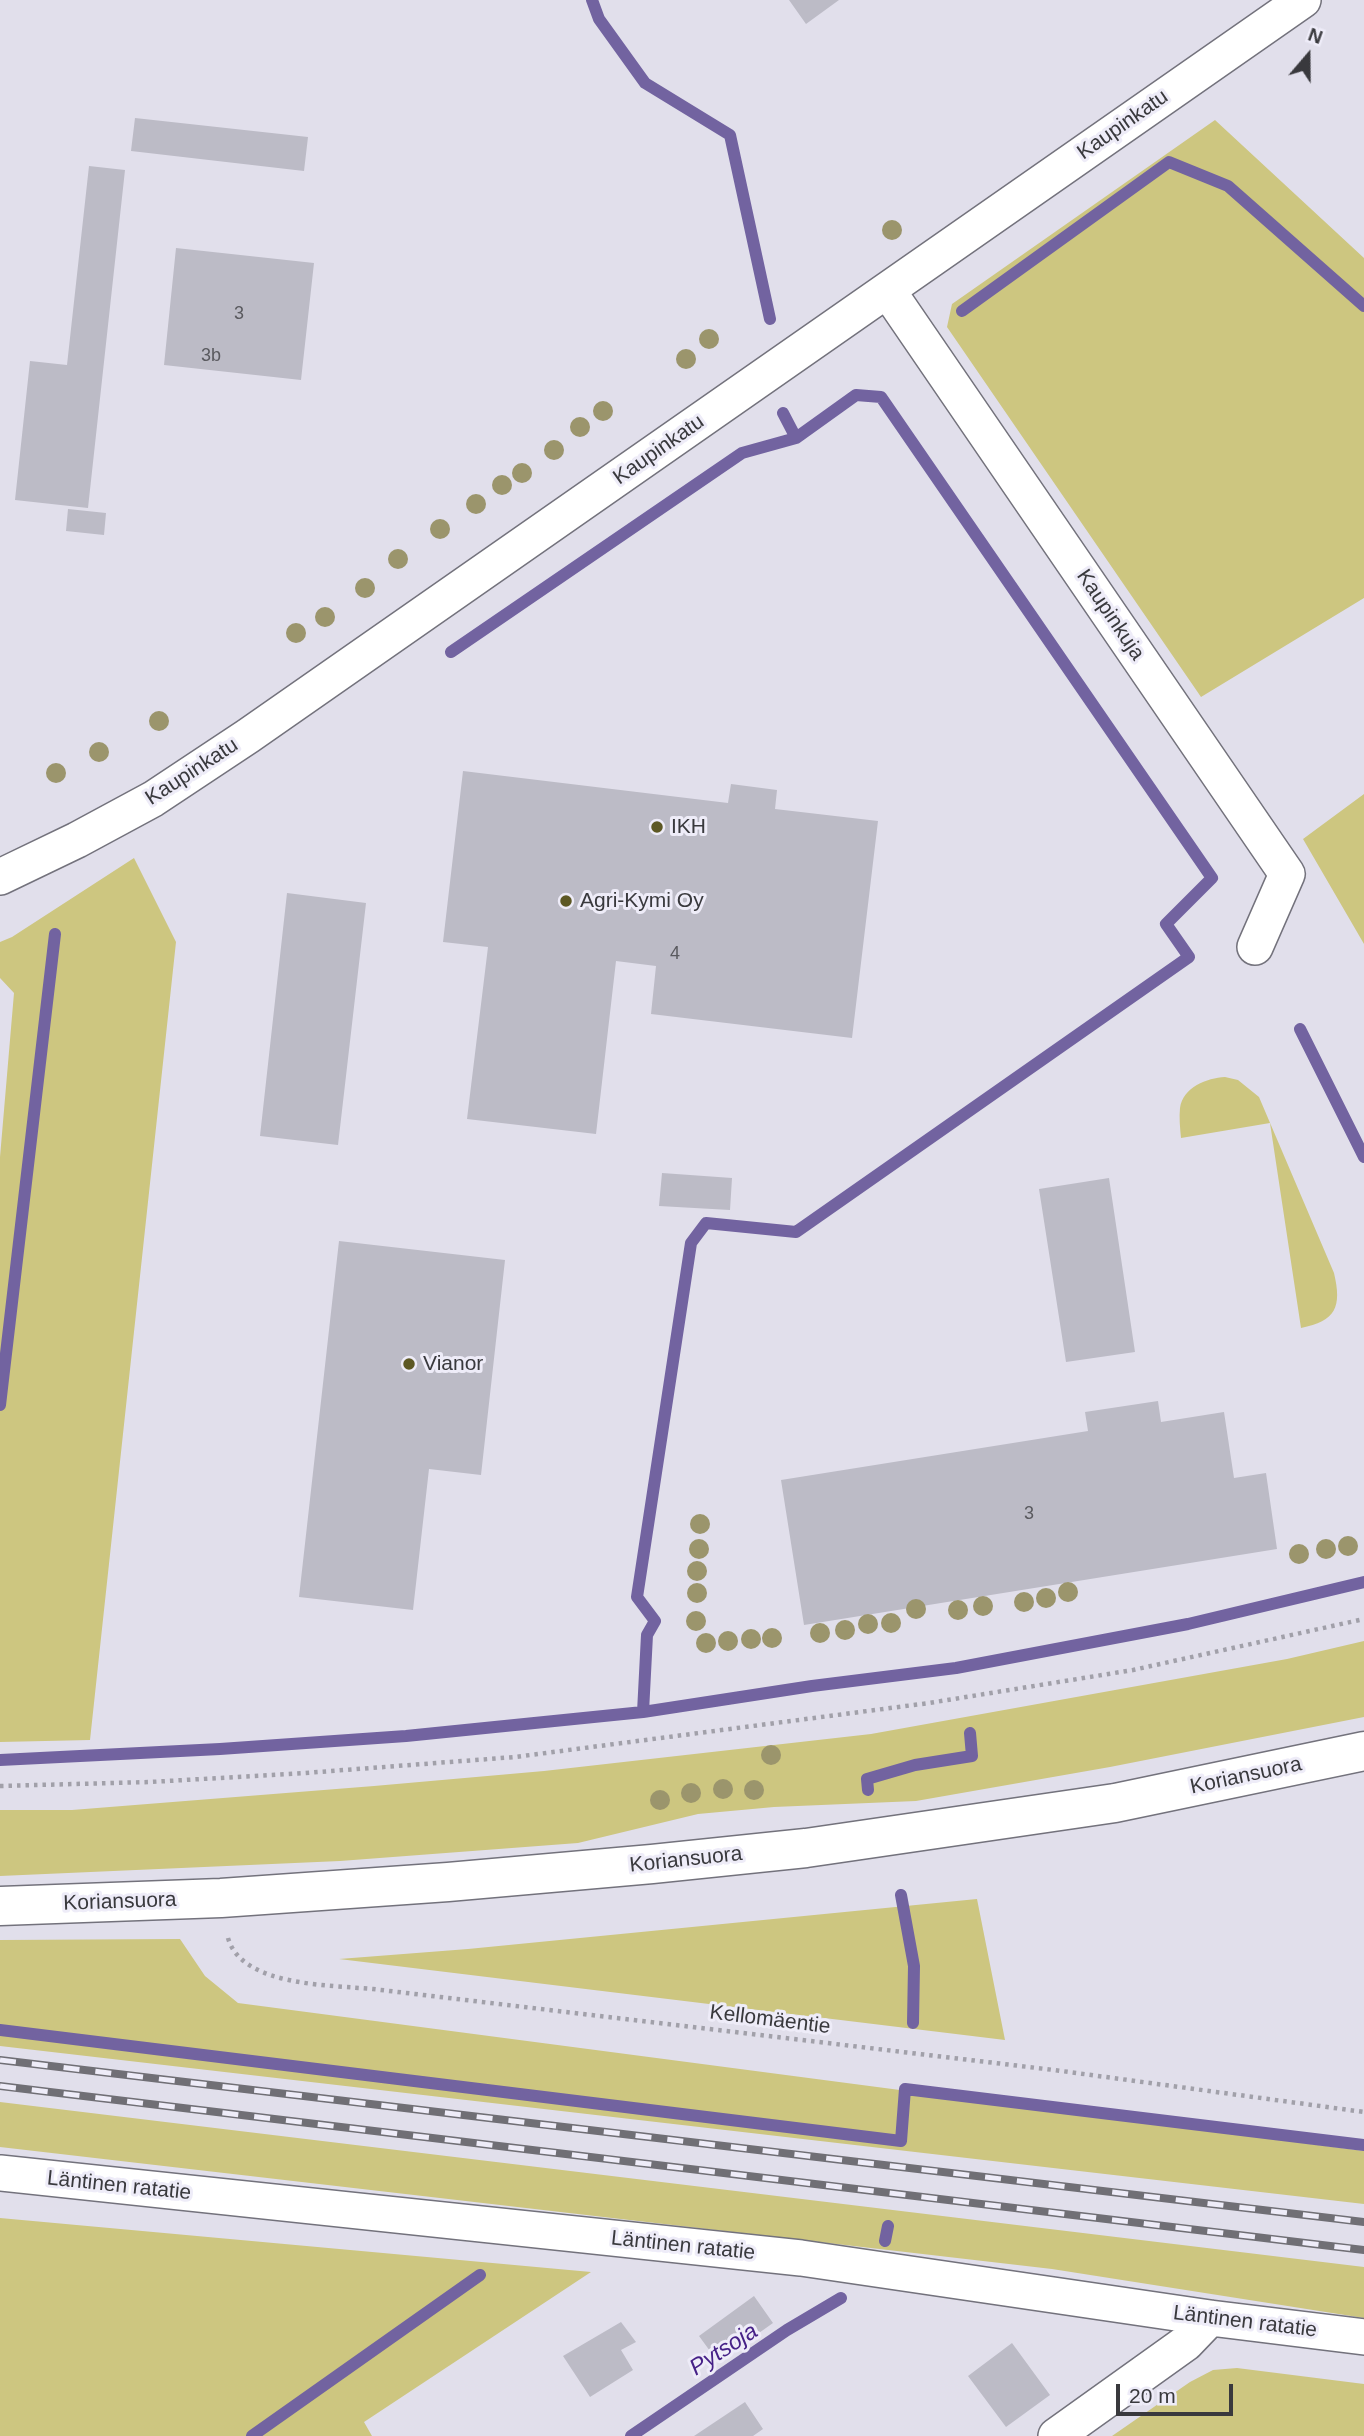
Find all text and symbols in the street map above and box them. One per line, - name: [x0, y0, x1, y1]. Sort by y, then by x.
- north arrow: [1273, 21, 1343, 91]
- text: N: [1305, 24, 1325, 48]
- street label: Kaupinkatu: [1073, 85, 1173, 165]
- house number: 3: [234, 303, 244, 325]
- house number: 3b: [201, 345, 221, 367]
- street label: Kaupinkatu: [609, 410, 709, 490]
- street label: Kaupinkuja: [1071, 565, 1149, 665]
- street label: Kaupinkatu: [141, 733, 243, 811]
- place label: IKH: [671, 814, 706, 840]
- marker: IKH: [649, 819, 665, 835]
- place label: Agri-Kymi Oy: [580, 888, 704, 914]
- marker: Agri-Kymi Oy: [558, 893, 574, 909]
- house number: 4: [670, 943, 680, 965]
- place label: Vianor: [423, 1351, 483, 1377]
- marker: Vianor: [401, 1356, 417, 1372]
- house number: 3: [1024, 1503, 1034, 1525]
- street label: Koriansuora: [1188, 1752, 1304, 1800]
- street label: Koriansuora: [628, 1842, 744, 1878]
- street label: Koriansuora: [63, 1887, 177, 1917]
- street label: Kellomäentie: [708, 2000, 832, 2040]
- street label: Läntinen ratatie: [46, 2166, 192, 2206]
- street label: Läntinen ratatie: [610, 2226, 756, 2266]
- street label: Läntinen ratatie: [1172, 2301, 1318, 2343]
- water label: Pytsoja: [685, 2318, 763, 2382]
- scale bar: [1119, 2370, 1236, 2414]
- text: 20 m: [1129, 2384, 1176, 2407]

